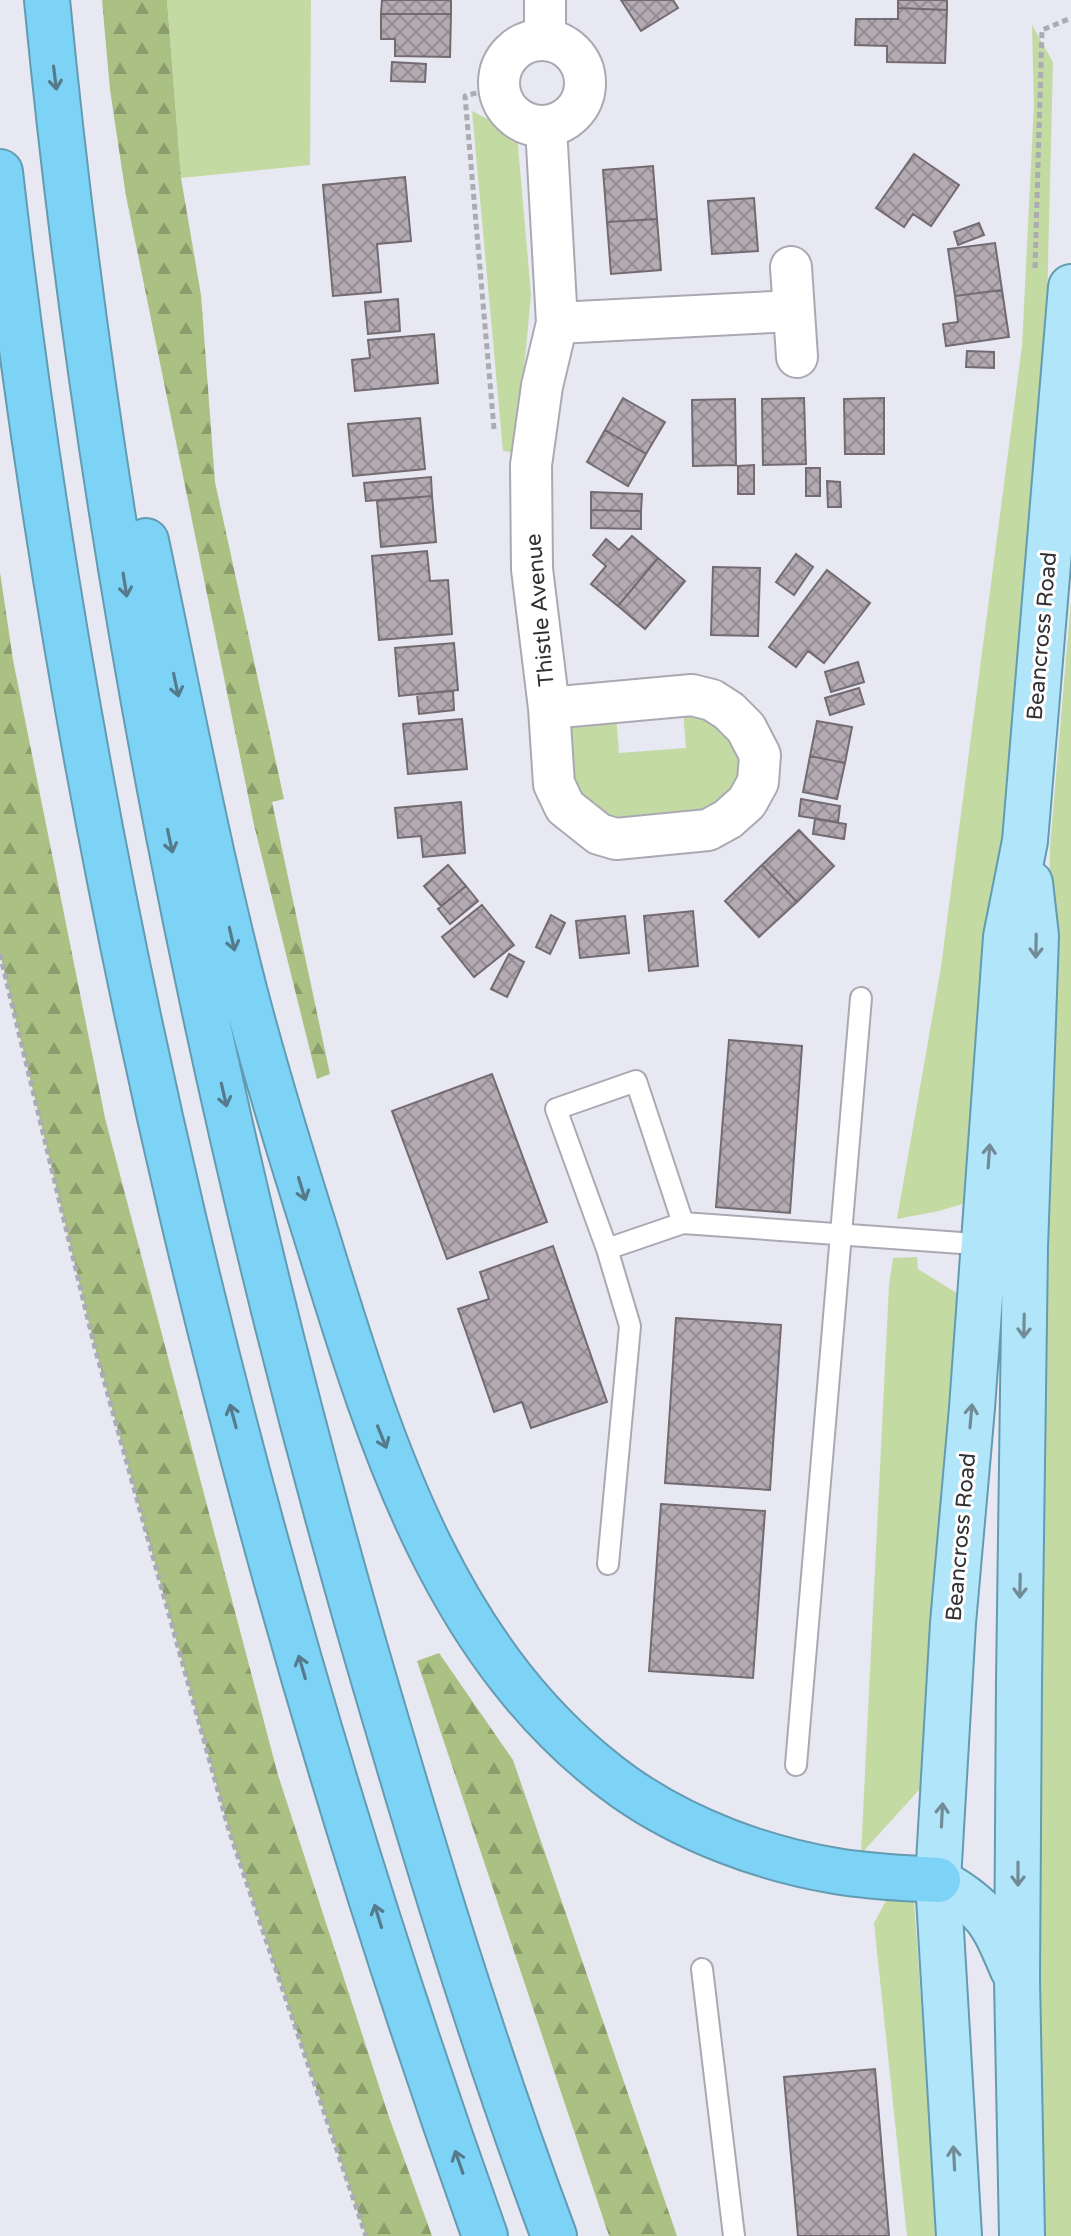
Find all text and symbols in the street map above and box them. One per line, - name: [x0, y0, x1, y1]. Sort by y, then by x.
- one-way arrow: [47, 64, 62, 90]
- street label: Thistle Avenue: [520, 532, 560, 688]
- street label: Beancross Road: [1022, 551, 1062, 721]
- one-way arrow: [118, 572, 133, 597]
- one-way arrow: [169, 672, 184, 697]
- one-way arrow: [163, 827, 178, 853]
- one-way arrow: [225, 926, 240, 951]
- one-way arrow: [1028, 932, 1043, 959]
- one-way arrow: [217, 1082, 232, 1107]
- one-way arrow: [982, 1144, 997, 1170]
- one-way arrow: [295, 1176, 310, 1202]
- one-way arrow: [1016, 1312, 1031, 1339]
- one-way arrow: [964, 1403, 979, 1430]
- one-way arrow: [225, 1404, 240, 1430]
- one-way arrow: [376, 1424, 390, 1449]
- street label: Beancross Road: [941, 1452, 981, 1622]
- one-way arrow: [1013, 1572, 1028, 1599]
- one-way arrow: [293, 1655, 308, 1680]
- one-way arrow: [935, 1802, 950, 1829]
- one-way arrow: [1010, 1860, 1025, 1887]
- one-way arrow: [370, 1903, 385, 1929]
- one-way arrow: [946, 2145, 961, 2172]
- one-way arrow: [451, 2150, 466, 2175]

